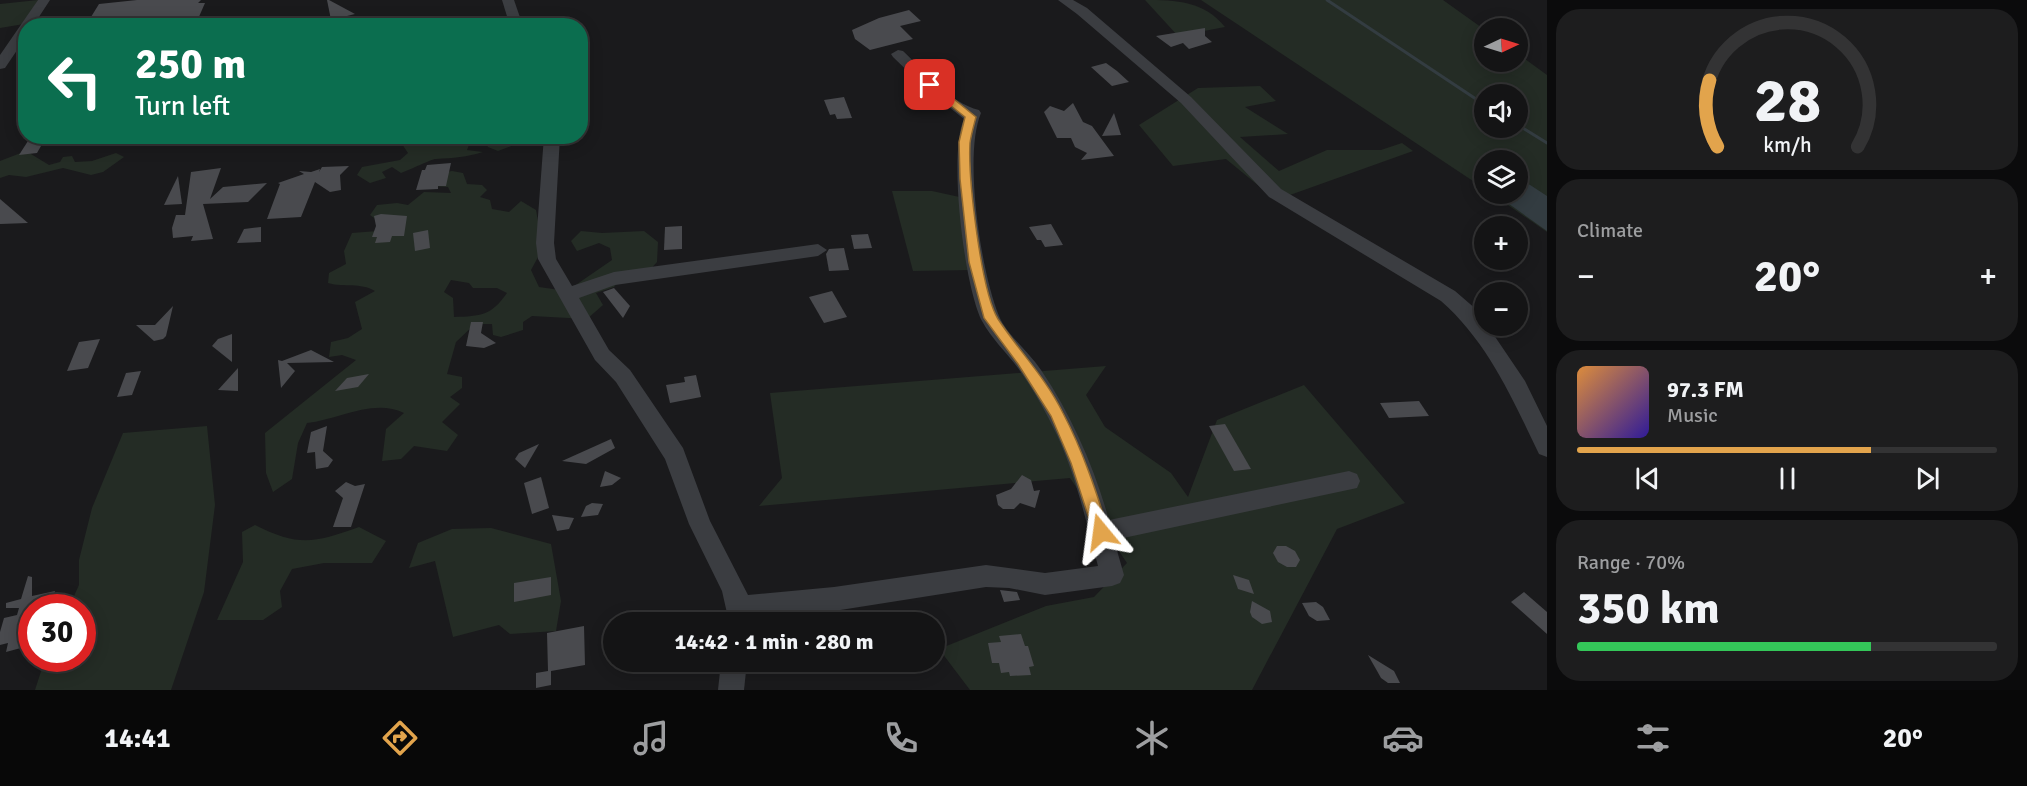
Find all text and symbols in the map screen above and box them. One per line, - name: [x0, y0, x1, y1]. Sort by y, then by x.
- north arrow: [1474, 18, 1528, 72]
- map controls: [1474, 18, 1528, 336]
- text: 250 m: [135, 39, 246, 90]
- icon: left: [36, 42, 114, 120]
- pin: [904, 59, 955, 110]
- text: 28: [1753, 62, 1821, 139]
- icon: arrive: [913, 68, 946, 101]
- button: sound: [1474, 84, 1528, 138]
- text: Turn left: [135, 90, 230, 123]
- text: km/h: [1763, 132, 1811, 158]
- button: layers: [1474, 150, 1528, 204]
- button: +: [1474, 216, 1528, 270]
- text: Climate: [1577, 218, 1643, 243]
- text: 20°: [1754, 249, 1820, 304]
- text: −: [1577, 256, 1595, 297]
- text: +: [1979, 256, 1997, 297]
- button: −: [1474, 282, 1528, 336]
- text: 97.3 FM: [1667, 376, 1744, 403]
- text: Music: [1667, 403, 1718, 428]
- icon: previous: [1631, 462, 1664, 495]
- icon: pause: [1771, 462, 1804, 495]
- icon: next: [1911, 462, 1944, 495]
- position arrow: [1069, 500, 1133, 564]
- text: Range · 70%: [1577, 550, 1685, 575]
- text: 350 km: [1577, 581, 1720, 636]
- speed limit sign: 30: [18, 594, 96, 672]
- text: 14:42 · 1 min · 280 m: [674, 628, 874, 655]
- icon: directions: [379, 717, 421, 759]
- icon: music: [630, 717, 672, 759]
- icon: phone: [880, 717, 922, 759]
- icon: climate: [1131, 717, 1173, 759]
- icon: car: [1382, 717, 1424, 759]
- icon: filters: [1632, 717, 1674, 759]
- text: 14:41: [104, 722, 171, 755]
- text: 20°: [1883, 722, 1923, 755]

